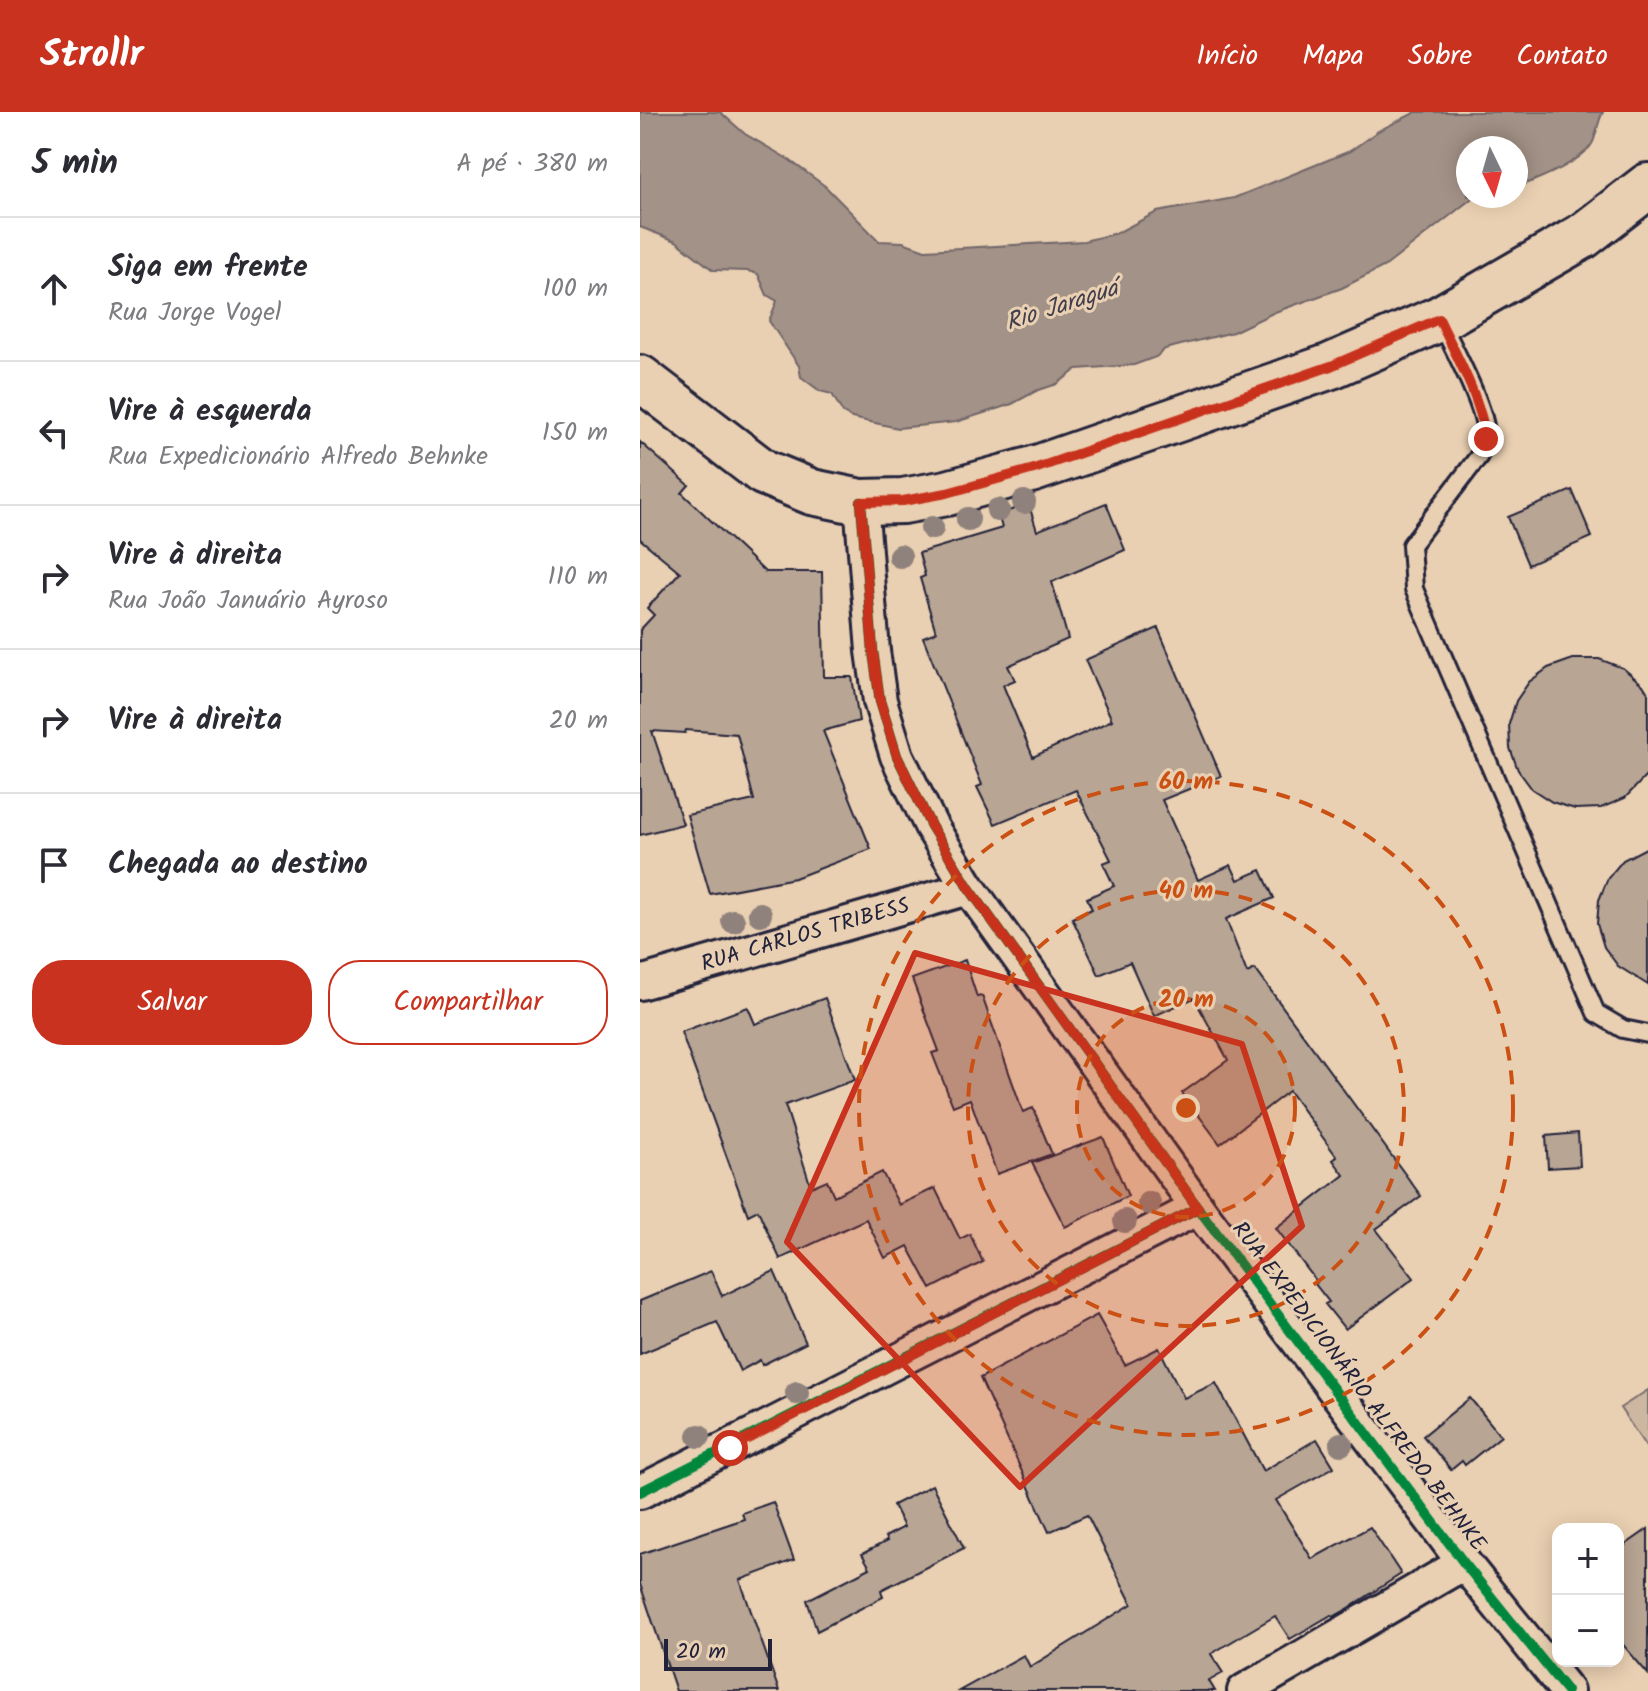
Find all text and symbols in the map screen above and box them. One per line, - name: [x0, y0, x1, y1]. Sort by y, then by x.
- text: Strollr: [40, 26, 143, 86]
- text: Início: [1196, 34, 1258, 79]
- text: Mapa: [1302, 34, 1364, 79]
- text: Sobre: [1408, 34, 1472, 79]
- text: Contato: [1516, 34, 1608, 79]
- north arrow: [1456, 136, 1528, 208]
- text: 5 min: [32, 137, 118, 191]
- text: A pé · 380 m: [456, 143, 608, 185]
- text: Siga em frente: [108, 244, 308, 292]
- icon: ahead: [32, 267, 76, 311]
- water label: Rio Jaraguá: [1001, 267, 1130, 342]
- text: 100 m: [543, 268, 608, 310]
- text: Rua Jorge Vogel: [108, 292, 281, 334]
- text: Vire à esquerda: [108, 388, 312, 436]
- icon: left: [32, 411, 76, 455]
- text: 150 m: [542, 412, 608, 454]
- route end: [1468, 421, 1504, 457]
- text: Rua Expedicionário Alfredo Behnke: [108, 436, 488, 478]
- text: Vire à direita: [108, 532, 282, 580]
- icon: right: [32, 555, 76, 599]
- text: 110 m: [548, 556, 608, 598]
- text: Rua João Januário Ayroso: [108, 580, 388, 622]
- text: Vire à direita: [108, 697, 282, 745]
- icon: right: [32, 699, 76, 743]
- text: 20 m: [549, 700, 608, 742]
- text: 60 m: [1159, 763, 1213, 802]
- text: Chegada ao destino: [108, 841, 368, 889]
- icon: arrive: [32, 843, 76, 887]
- text: 40 m: [1159, 872, 1213, 911]
- street label: RUA CARLOS TRIBESS: [697, 889, 914, 982]
- button: Salvar: [32, 960, 312, 1045]
- button: Compartilhar: [328, 960, 608, 1045]
- text: 20 m: [1158, 981, 1214, 1020]
- centre of rings: [1172, 1094, 1200, 1122]
- street label: RUA EXPEDICIONÁRIO ALFREDO BEHNKE: [1222, 1214, 1495, 1560]
- route start: [712, 1430, 748, 1466]
- map controls: [1552, 1523, 1624, 1667]
- button: +: [1552, 1523, 1624, 1595]
- button: −: [1552, 1595, 1624, 1667]
- scale bar: [664, 1635, 772, 1671]
- text: 20 m: [676, 1635, 726, 1670]

